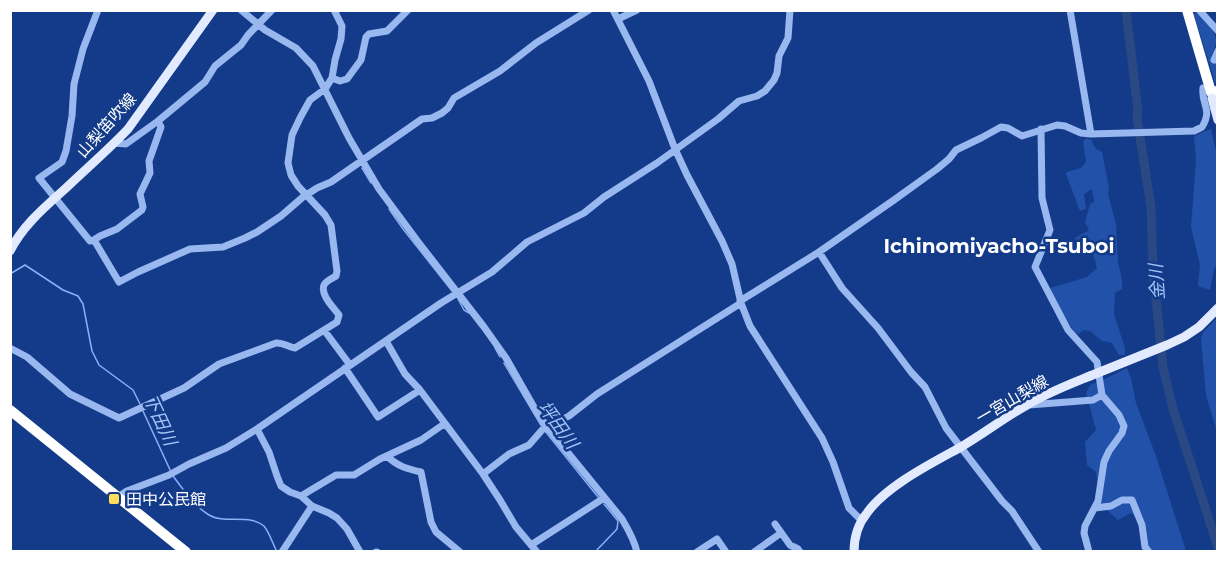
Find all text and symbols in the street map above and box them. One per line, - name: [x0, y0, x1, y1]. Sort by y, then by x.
- street label: 山梨笛吹線: [73, 89, 140, 161]
- district label: Ichinomiyacho-Tsuboi: [884, 234, 1114, 258]
- water label: 金川: [1145, 261, 1169, 301]
- street label: 一宮山梨線: [973, 371, 1052, 428]
- water label: 下田川: [139, 391, 182, 451]
- water label: 坪田川: [533, 397, 584, 455]
- place label: 田中公民館: [126, 490, 206, 509]
- marker: 田中公民館: [107, 492, 121, 506]

